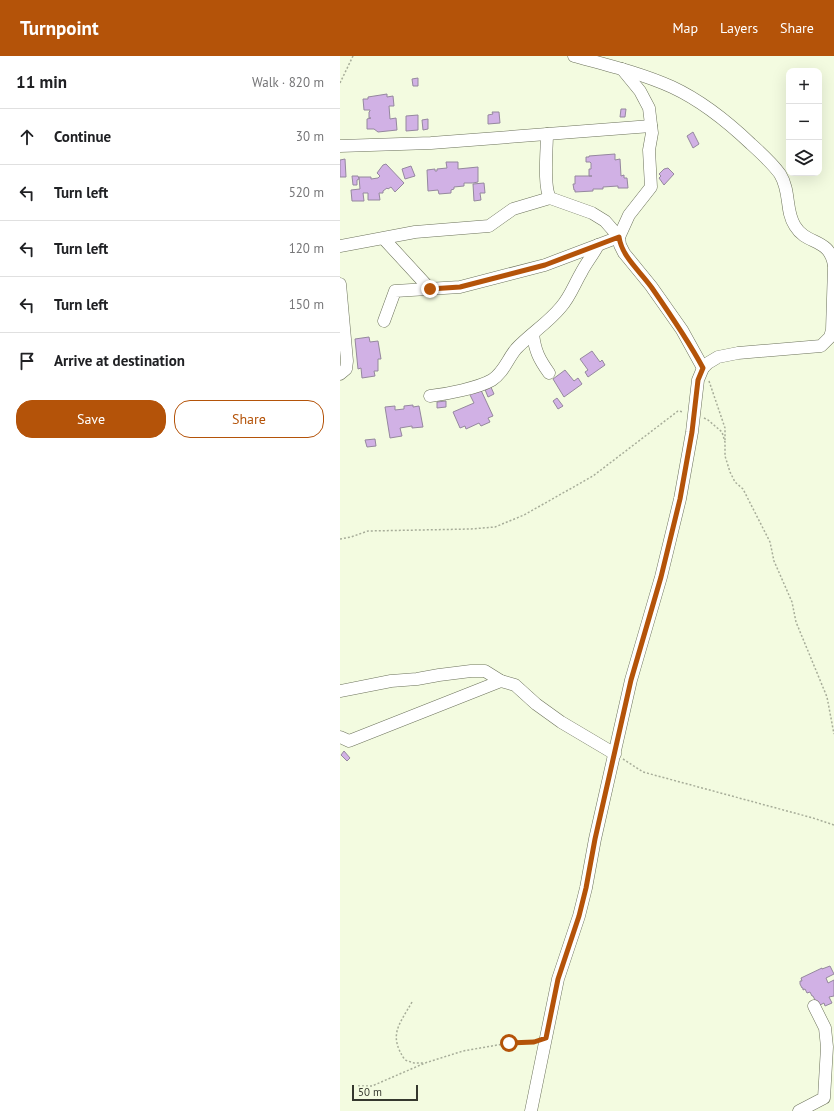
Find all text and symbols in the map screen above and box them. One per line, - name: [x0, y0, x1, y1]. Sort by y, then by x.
- text: Turnpoint: [20, 16, 99, 40]
- text: Map: [672, 19, 698, 37]
- text: Layers: [720, 19, 758, 37]
- text: Share: [780, 19, 814, 37]
- map controls: [786, 68, 822, 176]
- button: +: [786, 68, 822, 104]
- text: 11 min: [16, 71, 67, 93]
- text: Walk · 820 m: [252, 74, 324, 91]
- button: −: [786, 104, 822, 140]
- icon: ahead: [16, 126, 38, 148]
- text: Continue: [54, 127, 111, 146]
- text: 30 m: [296, 128, 324, 145]
- button: layers: [786, 140, 822, 176]
- icon: left: [16, 182, 38, 204]
- text: Turn left: [54, 183, 108, 202]
- text: 520 m: [289, 184, 324, 201]
- icon: left: [16, 238, 38, 260]
- text: Turn left: [54, 239, 108, 258]
- text: 120 m: [289, 240, 324, 257]
- route end: [421, 280, 439, 298]
- icon: left: [16, 294, 38, 316]
- text: Turn left: [54, 295, 108, 314]
- text: 150 m: [289, 296, 324, 313]
- icon: arrive: [16, 350, 38, 372]
- text: Arrive at destination: [54, 351, 185, 370]
- button: Save: [16, 400, 166, 438]
- button: Share: [174, 400, 324, 438]
- route start: [500, 1034, 518, 1052]
- scale bar: [352, 1083, 418, 1102]
- text: 50 m: [358, 1085, 382, 1099]

